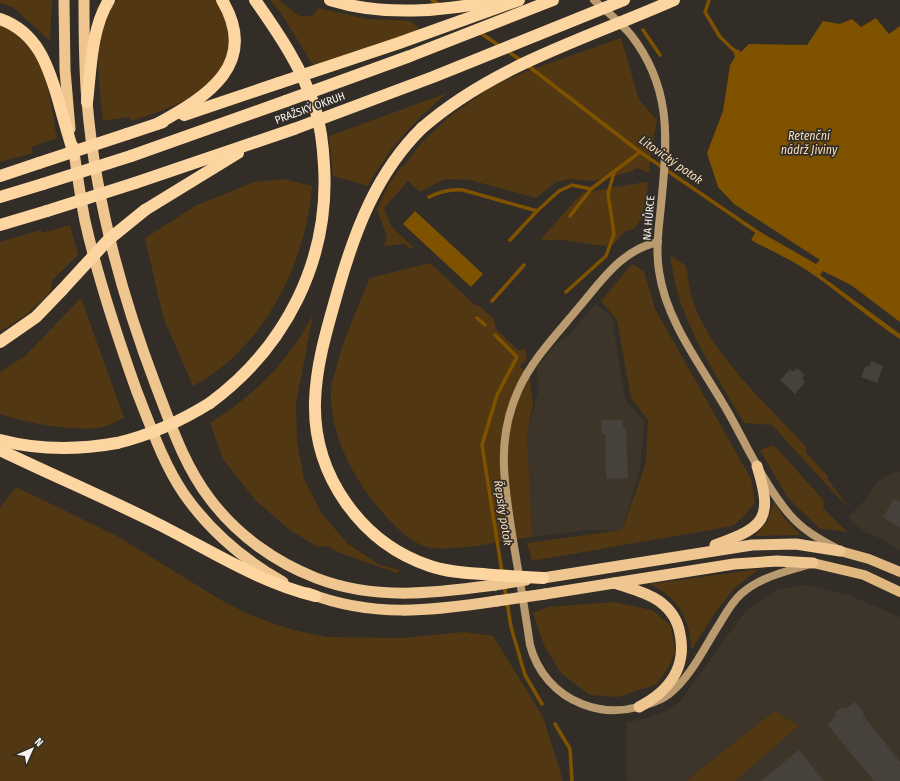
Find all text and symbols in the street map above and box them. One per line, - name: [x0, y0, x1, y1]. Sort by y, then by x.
- street label: PRAŽSKÝ OKRUH: [273, 88, 347, 127]
- water label: Retenční nádrž Jiviny: [781, 129, 838, 157]
- water label: Litovický potok: [637, 133, 705, 187]
- street label: NA HŮRCE: [640, 195, 657, 241]
- water label: Řepský potok: [491, 479, 516, 547]
- north arrow: [12, 729, 52, 769]
- text: N: [32, 735, 46, 749]

